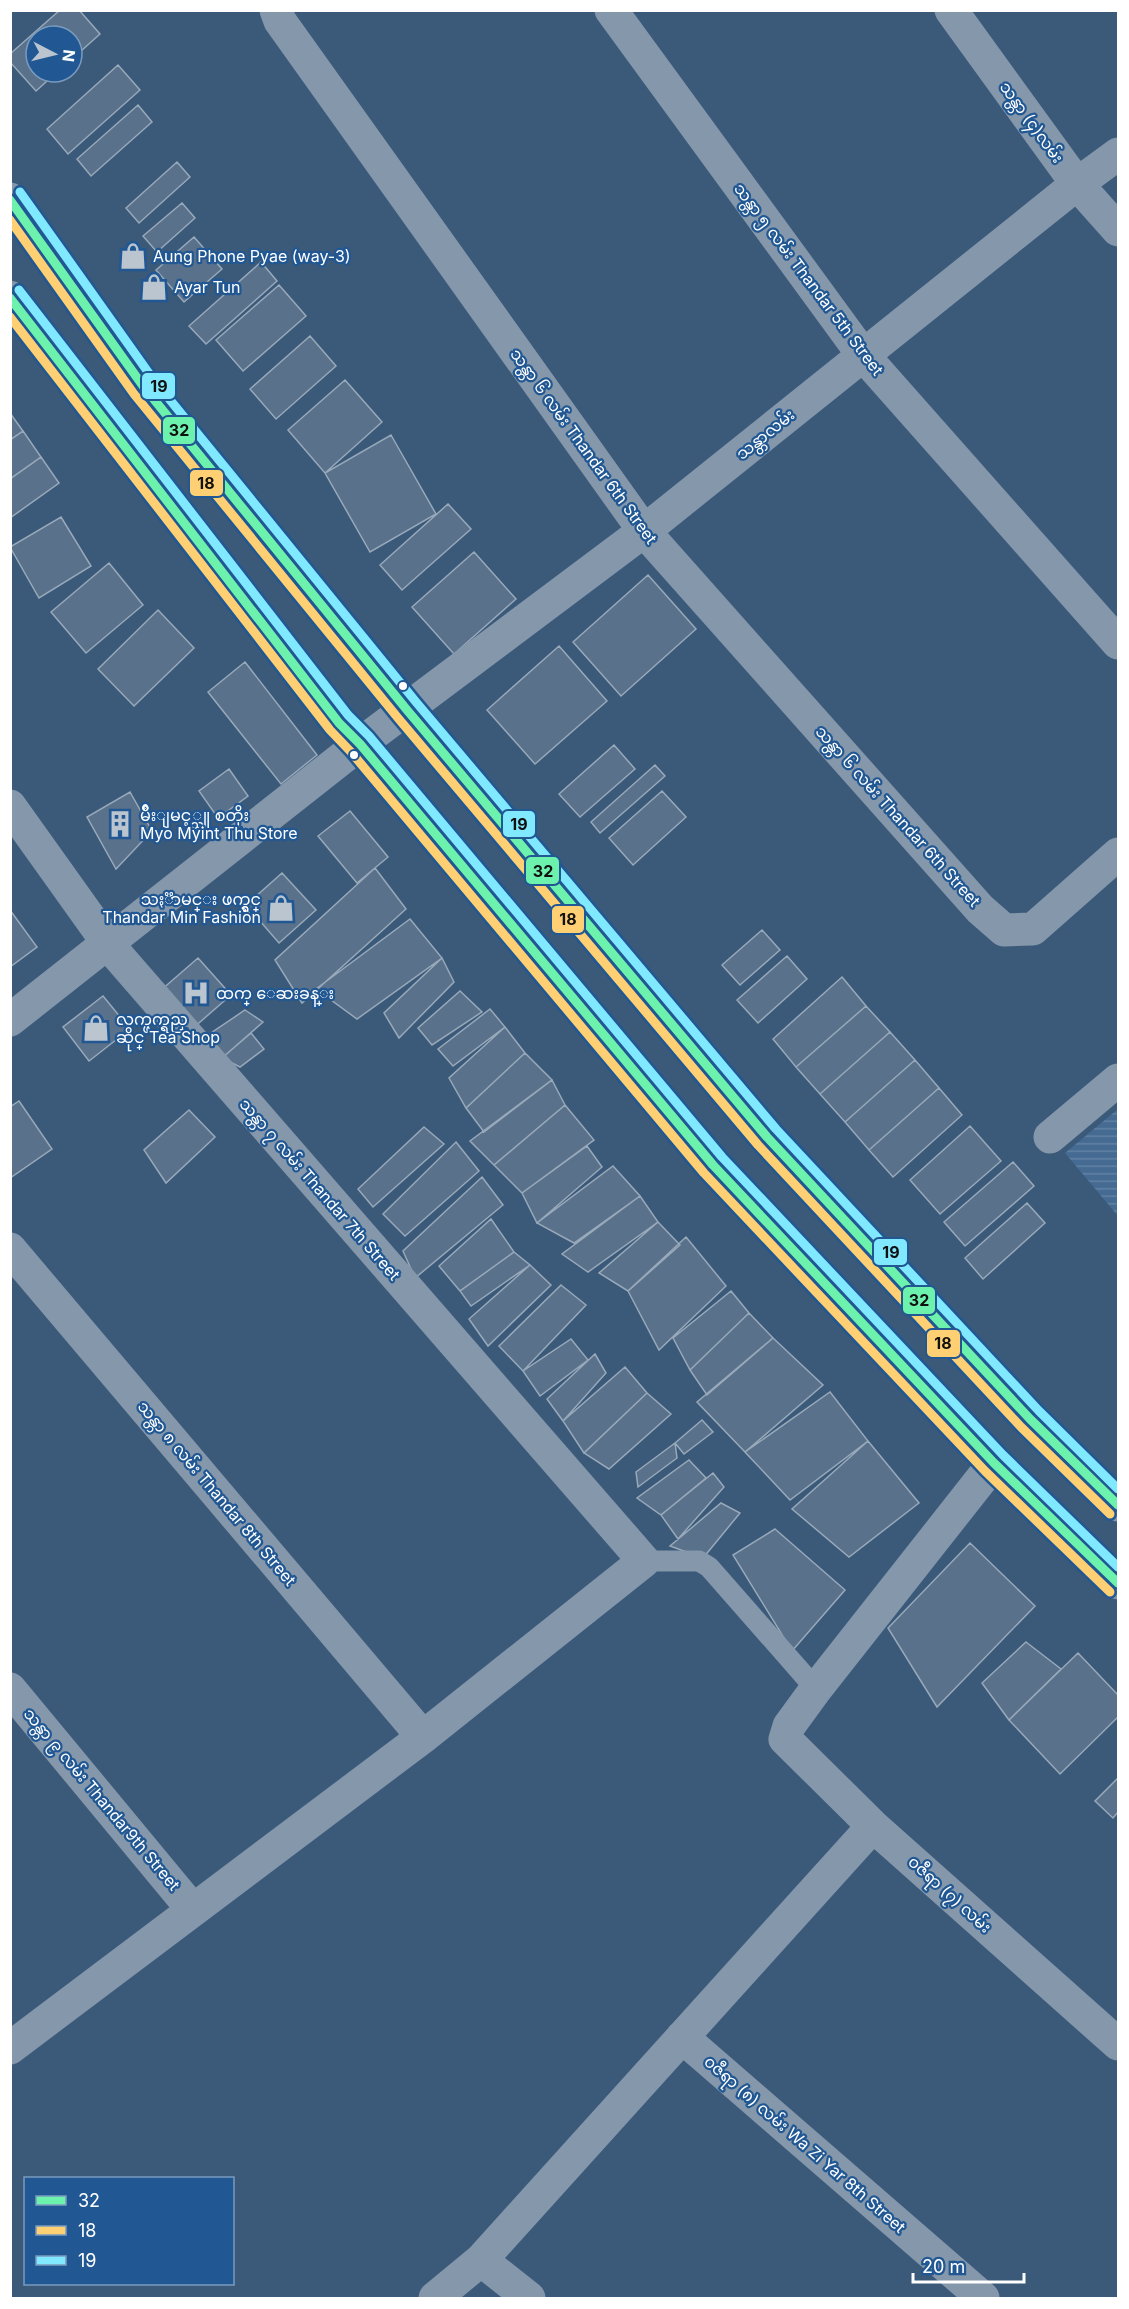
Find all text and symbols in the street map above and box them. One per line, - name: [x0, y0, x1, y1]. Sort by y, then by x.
- north arrow: [24, 24, 84, 84]
- text: N: [58, 49, 80, 63]
- street label: သန္တာ (၄)လမ်း: [993, 77, 1069, 169]
- street label: သန္တာ ၅ လမ်း Thandar 5th Street: [727, 178, 889, 382]
- shop icon: Aung Phone Pyae (way-3): [118, 241, 148, 271]
- place label: Aung Phone Pyae (way-3): [153, 246, 351, 266]
- shop icon: Ayar Tun: [139, 272, 169, 302]
- place label: Ayar Tun: [174, 277, 240, 297]
- street label: သန္တာ ၆ လမ်း Thandar 6th Street: [503, 344, 662, 550]
- line badge: 19: [141, 372, 176, 400]
- text: 19: [150, 376, 168, 396]
- street label: သန္တာလမ်း: [731, 403, 801, 467]
- line badge: 32: [162, 416, 196, 445]
- text: 32: [169, 420, 189, 440]
- line badge: 18: [189, 469, 224, 497]
- text: 18: [197, 473, 215, 493]
- unlabelled marker: [397, 680, 409, 692]
- street label: သန္တာ ၆ လမ်း Thandar 6th Street: [808, 721, 985, 913]
- unlabelled marker: [348, 749, 360, 761]
- place label: မ်ိဳးျမင့္သူ စတိုး Myo Myint Thu Store: [140, 804, 298, 843]
- building icon: မ်ိဳးျမင့္သူ စတိုး Myo Myint Thu Store: [105, 809, 135, 839]
- line badge: 19: [502, 810, 536, 838]
- text: 19: [510, 814, 528, 834]
- line badge: 32: [525, 856, 560, 885]
- text: 32: [533, 861, 553, 881]
- place label: သႏၱာမင္း ဖက္ရွင္ Thandar Min Fashion: [102, 889, 261, 927]
- shop icon: သႏၱာမင္း ဖက္ရွင္ Thandar Min Fashion: [266, 893, 296, 923]
- line badge: 18: [551, 905, 585, 934]
- text: 18: [559, 909, 577, 929]
- hospital icon: ထက္ ေဆးခန္း: [181, 978, 211, 1008]
- place label: ထက္ ေဆးခန္း: [216, 983, 334, 1007]
- place label: လက္ဖက္ရည္ ဆိုင္ Tea Shop: [116, 1009, 220, 1052]
- shop icon: လက္ဖက္ရည္ ဆိုင္ Tea Shop: [81, 1013, 111, 1043]
- street label: သန္တာ ၇ လမ်း Thandar 7th Street: [233, 1093, 405, 1287]
- line badge: 19: [873, 1238, 908, 1266]
- text: 19: [882, 1242, 900, 1262]
- line badge: 32: [902, 1286, 936, 1315]
- text: 32: [909, 1290, 929, 1310]
- line badge: 18: [926, 1329, 961, 1358]
- text: 18: [934, 1333, 952, 1353]
- street label: သန္တာ ၈ လမ်း Thandar 8th Street: [131, 1396, 301, 1592]
- street label: သန္တာ ၉ လမ်း Thandar9th Street: [17, 1703, 185, 1897]
- street label: ၀ဇီရာ (၇) လမ်း: [902, 1851, 996, 1940]
- street label: ၀ဇီရာ (၈) လမ်း Wa Zi Yar 8th Street: [698, 2050, 910, 2240]
- legend: [24, 2177, 234, 2285]
- text: 32: [78, 2190, 100, 2211]
- text: 18: [78, 2220, 96, 2241]
- scale bar: [913, 2246, 1024, 2284]
- text: 19: [78, 2250, 96, 2271]
- text: 20 m: [922, 2256, 965, 2277]

